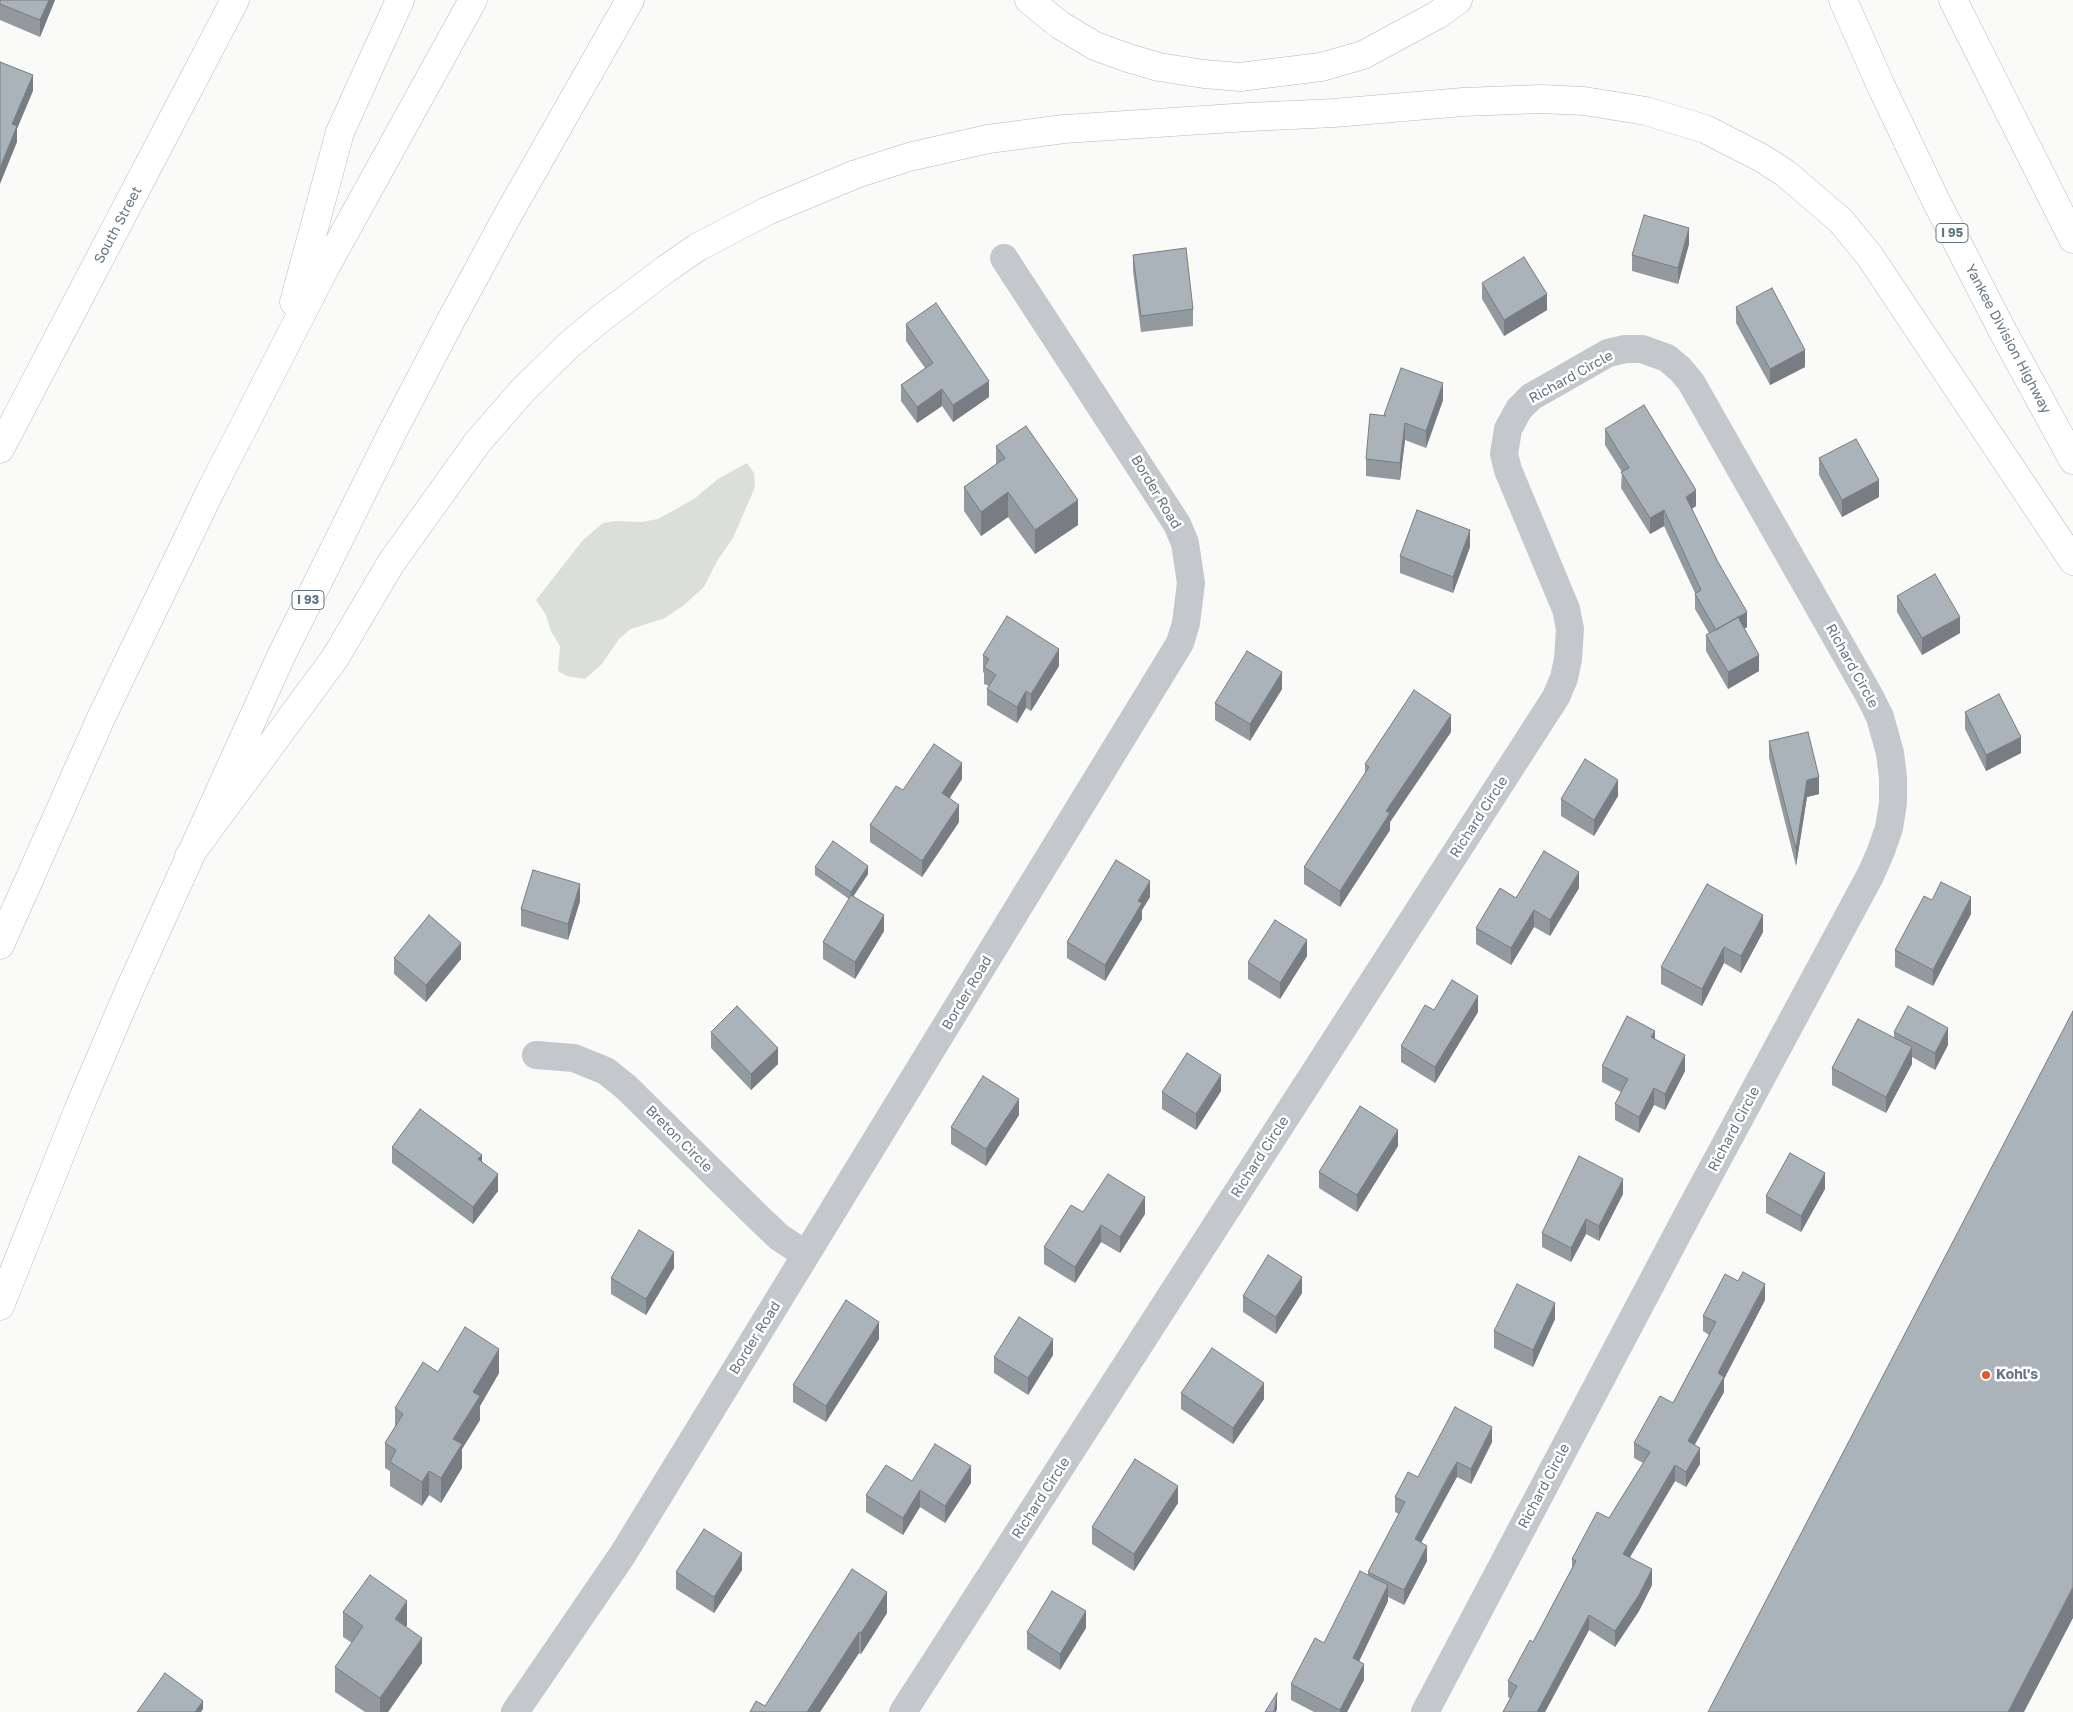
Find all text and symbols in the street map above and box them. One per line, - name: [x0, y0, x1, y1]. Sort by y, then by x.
- street label: South Street: [91, 184, 145, 266]
- road number: I 95: [1936, 224, 1968, 242]
- street label: Yankee Division Highway: [1961, 262, 2055, 416]
- street label: Richard Circle: [1526, 347, 1616, 407]
- street label: Border Road: [1127, 452, 1185, 532]
- road number: I 93: [292, 590, 324, 610]
- street label: Richard Circle: [1822, 621, 1882, 711]
- street label: Richard Circle: [1446, 773, 1512, 861]
- street label: Border Road: [938, 953, 996, 1033]
- street label: Richard Circle: [1705, 1084, 1763, 1174]
- street label: Breton Circle: [642, 1102, 716, 1176]
- street label: Richard Circle: [1227, 1113, 1293, 1201]
- street label: Border Road: [726, 1298, 784, 1378]
- place label: Kohl's: [1996, 1367, 2038, 1383]
- marker: Kohl's: [1980, 1369, 1992, 1381]
- street label: Richard Circle: [1515, 1441, 1573, 1531]
- street label: Richard Circle: [1008, 1454, 1074, 1542]

